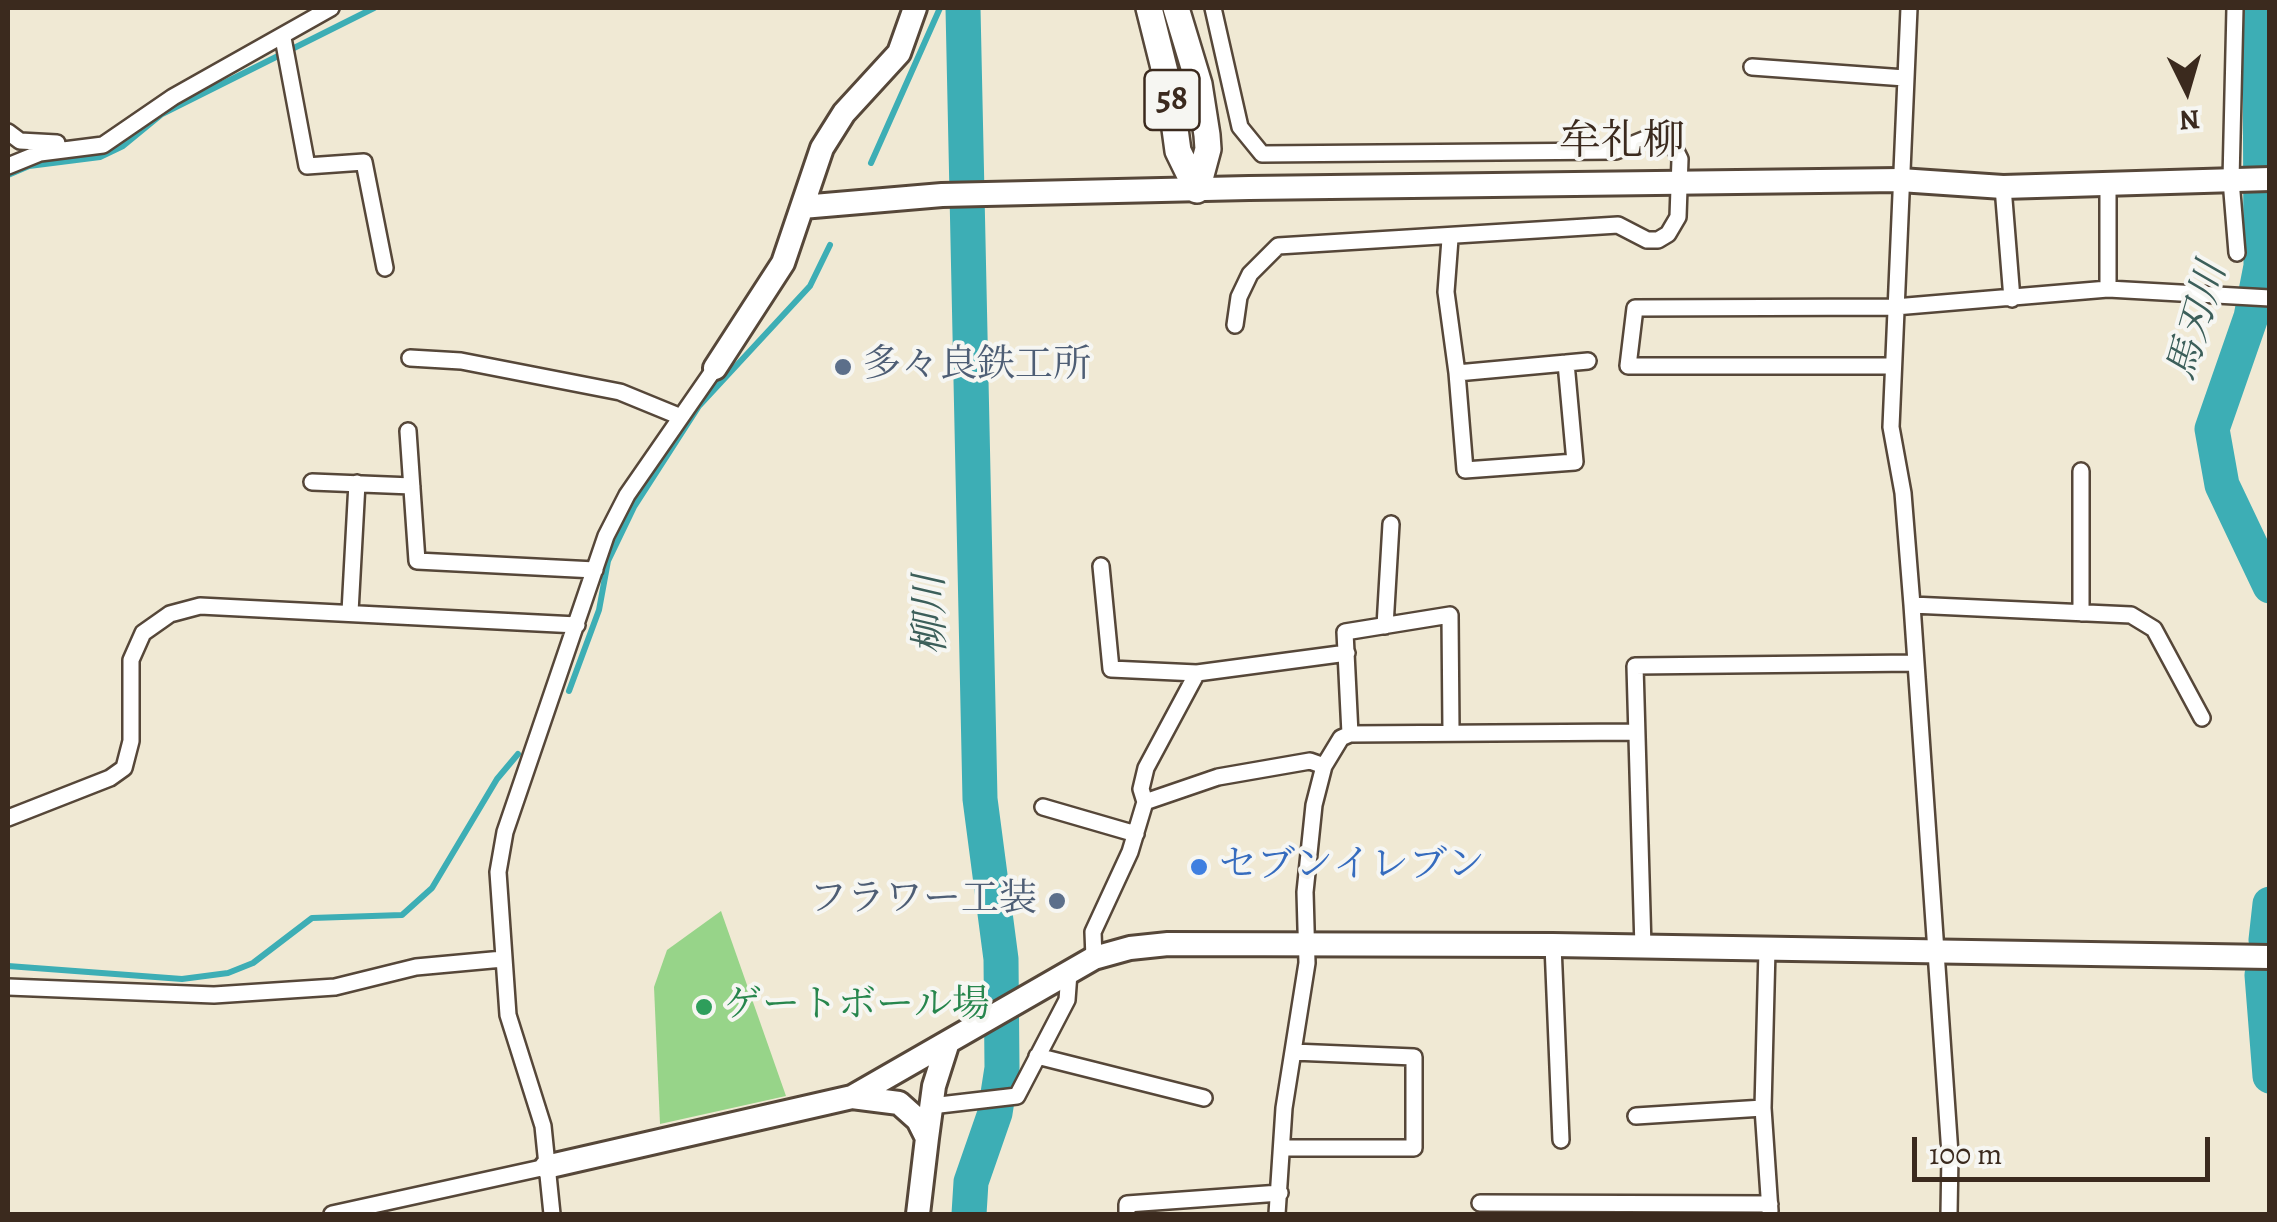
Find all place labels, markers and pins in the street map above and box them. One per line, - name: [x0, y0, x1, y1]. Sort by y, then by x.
- place label: 多々良鉄工所: [863, 344, 1091, 390]
- marker: 多々良鉄工所: [832, 356, 854, 378]
- place label: セブンイレブン: [1219, 844, 1485, 890]
- marker: セブンイレブン: [1188, 856, 1210, 878]
- place label: フラワー工装: [809, 878, 1037, 924]
- marker: フラワー工装: [1046, 890, 1068, 912]
- place label: ゲートボール場: [724, 984, 990, 1030]
- marker: ゲートボール場: [693, 996, 715, 1018]

